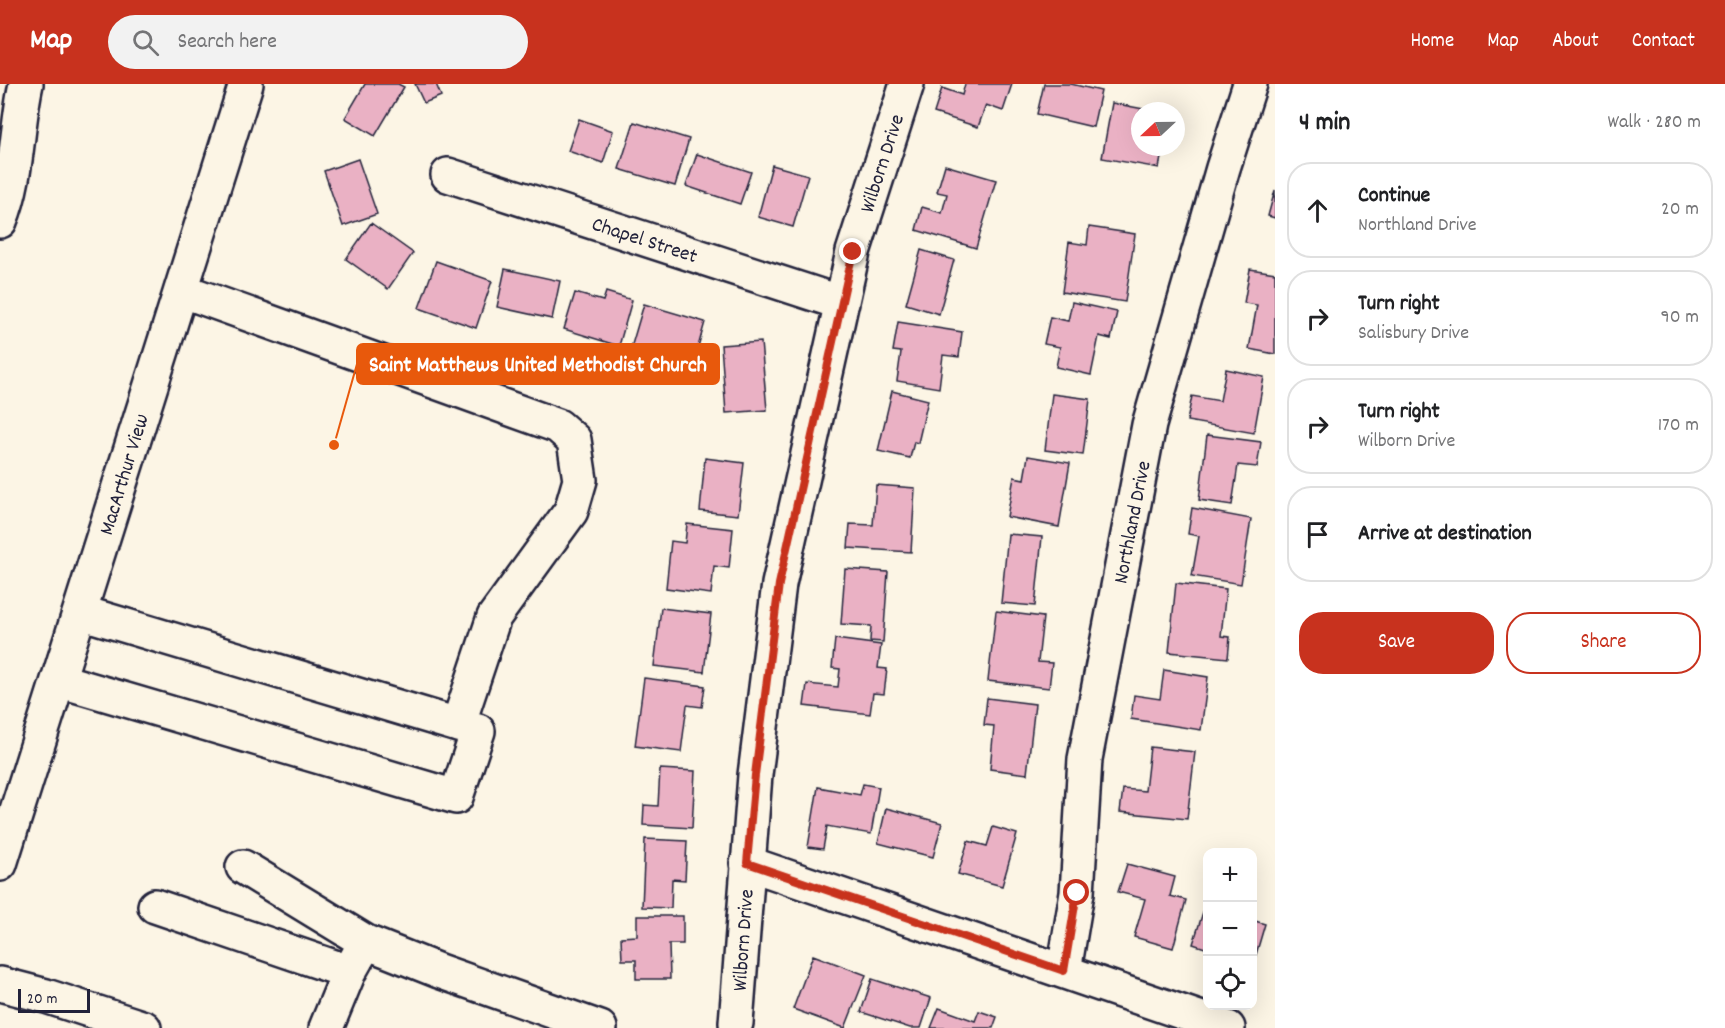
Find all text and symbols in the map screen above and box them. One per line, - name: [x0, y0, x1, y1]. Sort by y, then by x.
- search box: [108, 15, 528, 69]
- text: Map: [30, 22, 72, 62]
- icon: search: [129, 26, 162, 59]
- text: Search here: [177, 27, 277, 58]
- text: Home: [1410, 27, 1454, 57]
- text: Map: [1487, 27, 1519, 57]
- text: About: [1552, 27, 1599, 57]
- text: Contact: [1632, 27, 1695, 57]
- north arrow: [1131, 102, 1185, 156]
- text: 4 min: [1299, 105, 1350, 142]
- text: Walk · 280 m: [1607, 109, 1701, 137]
- street label: Wilborn Drive: [854, 111, 914, 217]
- text: Continue: [1358, 181, 1430, 212]
- icon: ahead: [1301, 194, 1334, 227]
- text: 20 m: [1661, 196, 1699, 224]
- street label: Chapel Street: [587, 211, 701, 273]
- text: Northland Drive: [1358, 212, 1477, 240]
- route end: [839, 238, 865, 264]
- text: Turn right: [1358, 289, 1440, 320]
- icon: right: [1301, 302, 1334, 335]
- text: 90 m: [1661, 304, 1699, 332]
- text: Salisbury Drive: [1358, 320, 1469, 348]
- callout: Saint Matthews United Methodist Church: [357, 344, 719, 384]
- text: Saint Matthews United Methodist Church: [369, 351, 707, 382]
- text: Turn right: [1358, 397, 1440, 428]
- street label: MacArthur View: [93, 410, 159, 539]
- icon: right: [1301, 410, 1334, 443]
- text: 170 m: [1658, 412, 1699, 440]
- text: Wilborn Drive: [1358, 428, 1455, 456]
- street label: Northland Drive: [1107, 459, 1161, 587]
- icon: arrive: [1301, 518, 1334, 551]
- text: Arrive at destination: [1358, 519, 1532, 550]
- button: Save: [1299, 612, 1494, 674]
- button: Share: [1506, 612, 1701, 674]
- map controls: [1203, 848, 1257, 1010]
- button: +: [1203, 848, 1257, 902]
- route start: [1063, 879, 1089, 905]
- street label: Wilborn Drive: [726, 888, 764, 992]
- button: −: [1203, 902, 1257, 956]
- button: locate: [1203, 956, 1257, 1010]
- scale bar: [18, 986, 90, 1014]
- text: 20 m: [27, 988, 57, 1011]

